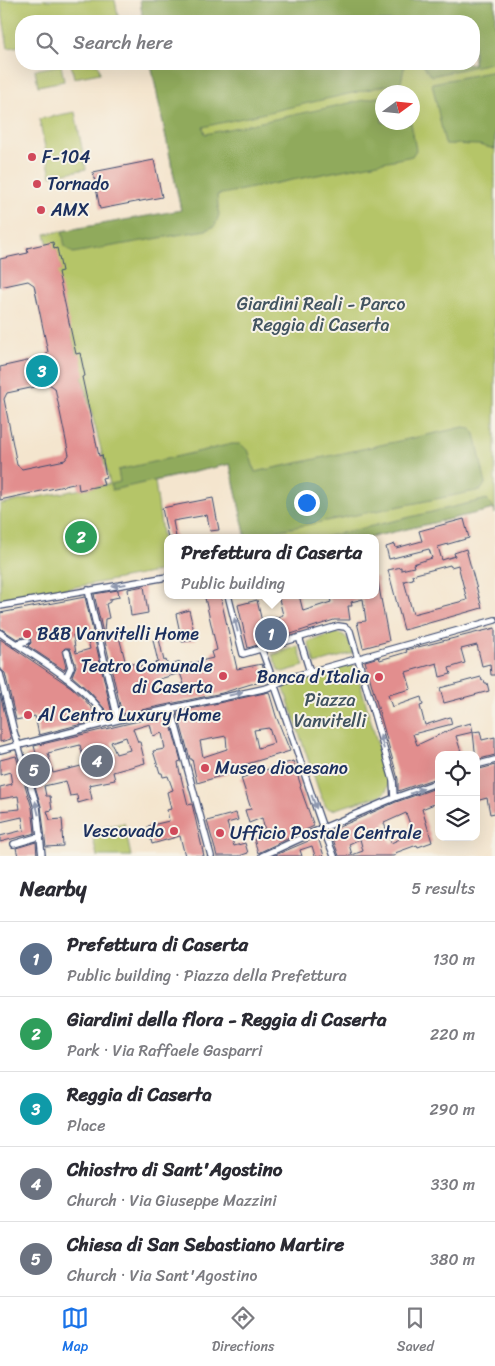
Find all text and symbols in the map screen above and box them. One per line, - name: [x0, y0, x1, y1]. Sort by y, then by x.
- search box: [15, 15, 480, 70]
- text: Search here: [73, 26, 173, 59]
- icon: search: [33, 29, 61, 57]
- north arrow: [375, 85, 420, 130]
- place label: F-104: [42, 141, 91, 173]
- marker: F-104: [26, 151, 38, 163]
- place label: Tornado: [47, 168, 109, 200]
- marker: Tornado: [31, 178, 43, 190]
- place label: AMX: [50, 194, 89, 226]
- marker: AMX: [35, 204, 47, 216]
- park label: Giardini Reali - Parco Reggia di Caserta: [237, 288, 405, 341]
- pin: 3: [26, 352, 58, 390]
- your location: [294, 490, 320, 516]
- pin: 2: [65, 518, 97, 556]
- popup: [164, 534, 379, 599]
- text: Prefettura di Caserta: [181, 536, 362, 569]
- text: Public building: [181, 569, 285, 598]
- one-way arrow: [111, 582, 127, 590]
- pin: 1: [255, 615, 287, 653]
- one-way arrow: [232, 617, 240, 632]
- place label: B&B Vanvitelli Home: [37, 618, 199, 650]
- marker: B&B Vanvitelli Home: [21, 628, 33, 640]
- place label: Teatro Comunale di Caserta: [81, 650, 213, 703]
- place label: Banca d'Italia: [257, 661, 370, 693]
- marker: Teatro Comunale di Caserta: [217, 670, 229, 682]
- marker: Banca d'Italia: [373, 671, 385, 683]
- park label: Piazza Vanvitelli: [294, 684, 367, 737]
- one-way arrow: [228, 690, 244, 698]
- place label: Al Centro Luxury Home: [37, 699, 221, 731]
- marker: Al Centro Luxury Home: [22, 709, 34, 721]
- one-way arrow: [378, 735, 386, 750]
- pin: 4: [81, 742, 113, 780]
- pin: 5: [18, 751, 50, 789]
- map controls: [435, 751, 480, 841]
- button: locate: [435, 751, 480, 796]
- place label: Museo diocesano: [215, 752, 348, 784]
- marker: Museo diocesano: [199, 762, 211, 774]
- one-way arrow: [409, 787, 424, 794]
- one-way arrow: [310, 795, 318, 810]
- button: layers: [435, 796, 480, 841]
- one-way arrow: [33, 800, 41, 815]
- place label: Vescovado: [83, 815, 164, 847]
- place label: Ufficio Postale Centrale: [230, 817, 422, 849]
- marker: Vescovado: [168, 825, 180, 837]
- marker: Ufficio Postale Centrale: [214, 827, 226, 839]
- text: Nearby: [20, 870, 86, 908]
- text: 5 results: [411, 874, 475, 903]
- text: Prefettura di Caserta: [67, 928, 248, 961]
- text: 1: [33, 945, 39, 974]
- text: 130 m: [433, 945, 475, 974]
- text: Public building · Piazza della Prefettura: [67, 961, 347, 990]
- text: Giardini della flora - Reggia di Caserta: [67, 1003, 386, 1036]
- text: 2: [31, 1020, 41, 1049]
- text: 220 m: [430, 1020, 475, 1049]
- text: Park · Via Raffaele Gasparri: [67, 1036, 263, 1065]
- text: Reggia di Caserta: [67, 1078, 212, 1111]
- text: 3: [32, 1095, 40, 1124]
- text: 290 m: [429, 1095, 475, 1124]
- text: Place: [67, 1111, 106, 1140]
- text: Chiostro di Sant'Agostino: [67, 1153, 282, 1186]
- text: 4: [31, 1170, 41, 1199]
- text: 330 m: [431, 1170, 475, 1199]
- text: Church · Via Giuseppe Mazzini: [67, 1186, 277, 1215]
- text: Chiesa di San Sebastiano Martire: [67, 1228, 344, 1261]
- text: 5: [31, 1245, 41, 1274]
- text: 380 m: [430, 1245, 475, 1274]
- text: Church · Via Sant'Agostino: [67, 1261, 257, 1290]
- tab: Map: [61, 1304, 89, 1359]
- tab: Directions: [212, 1304, 274, 1359]
- tab: Saved: [397, 1304, 434, 1359]

